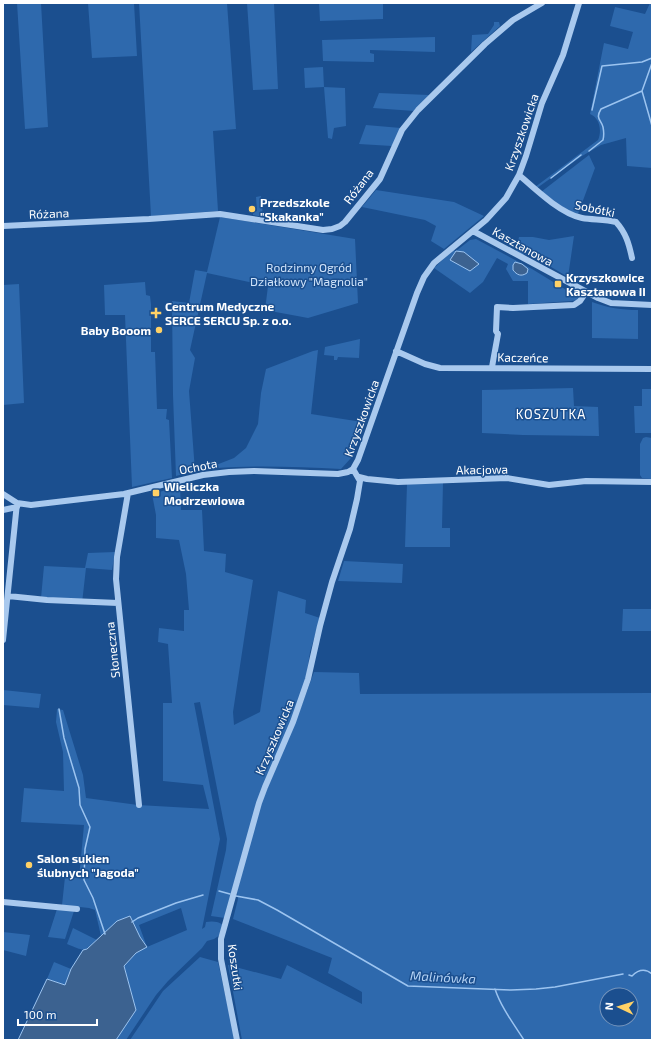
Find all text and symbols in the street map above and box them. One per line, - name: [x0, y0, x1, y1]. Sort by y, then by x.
- street label: Krzyszkowicka: [501, 92, 541, 172]
- street label: Różana: [340, 166, 376, 206]
- place label: Przedszkole "Skakanka": [260, 195, 330, 223]
- street label: Sobótki: [574, 197, 616, 219]
- marker: Przedszkole "Skakanka": [247, 204, 257, 214]
- street label: Różana: [29, 205, 69, 221]
- street label: Kasztanowa: [490, 224, 556, 268]
- park label: Rodzinny Ogród Działkowy "Magnolia": [250, 260, 368, 288]
- place label: Krzyszkowice Kasztanowa II: [566, 270, 646, 298]
- marker: Krzyszkowice Kasztanowa II: [553, 279, 563, 289]
- place label: Centrum Medyczne SERCE SERCU Sp. z o.o.: [165, 299, 292, 327]
- marker: Centrum Medyczne SERCE SERCU Sp. z o.o.: [150, 307, 162, 319]
- place label: Baby Booom: [81, 323, 151, 338]
- marker: Baby Booom: [154, 325, 164, 335]
- street label: Kaczeńce: [497, 350, 549, 364]
- street label: Krzyszkowicka: [341, 378, 381, 458]
- district label: KOSZUTKA: [516, 406, 586, 422]
- street label: Ochota: [178, 455, 218, 477]
- street label: Akacjowa: [456, 462, 508, 477]
- place label: Wieliczka Modrzewiowa: [164, 479, 245, 507]
- marker: Wieliczka Modrzewiowa: [151, 488, 161, 498]
- street label: Słoneczna: [102, 621, 122, 679]
- street label: Krzyszkowicka: [252, 697, 296, 777]
- place label: Salon sukien ślubnych "Jagoda": [37, 851, 139, 880]
- marker: Salon sukien ślubnych "Jagoda": [24, 860, 34, 870]
- street label: Koszutki: [226, 943, 246, 991]
- water label: Malinówka: [410, 967, 476, 987]
- north arrow: [599, 987, 639, 1027]
- scale bar: [18, 1001, 97, 1027]
- text: N: [602, 1002, 615, 1011]
- text: 100 m: [24, 1007, 56, 1021]

